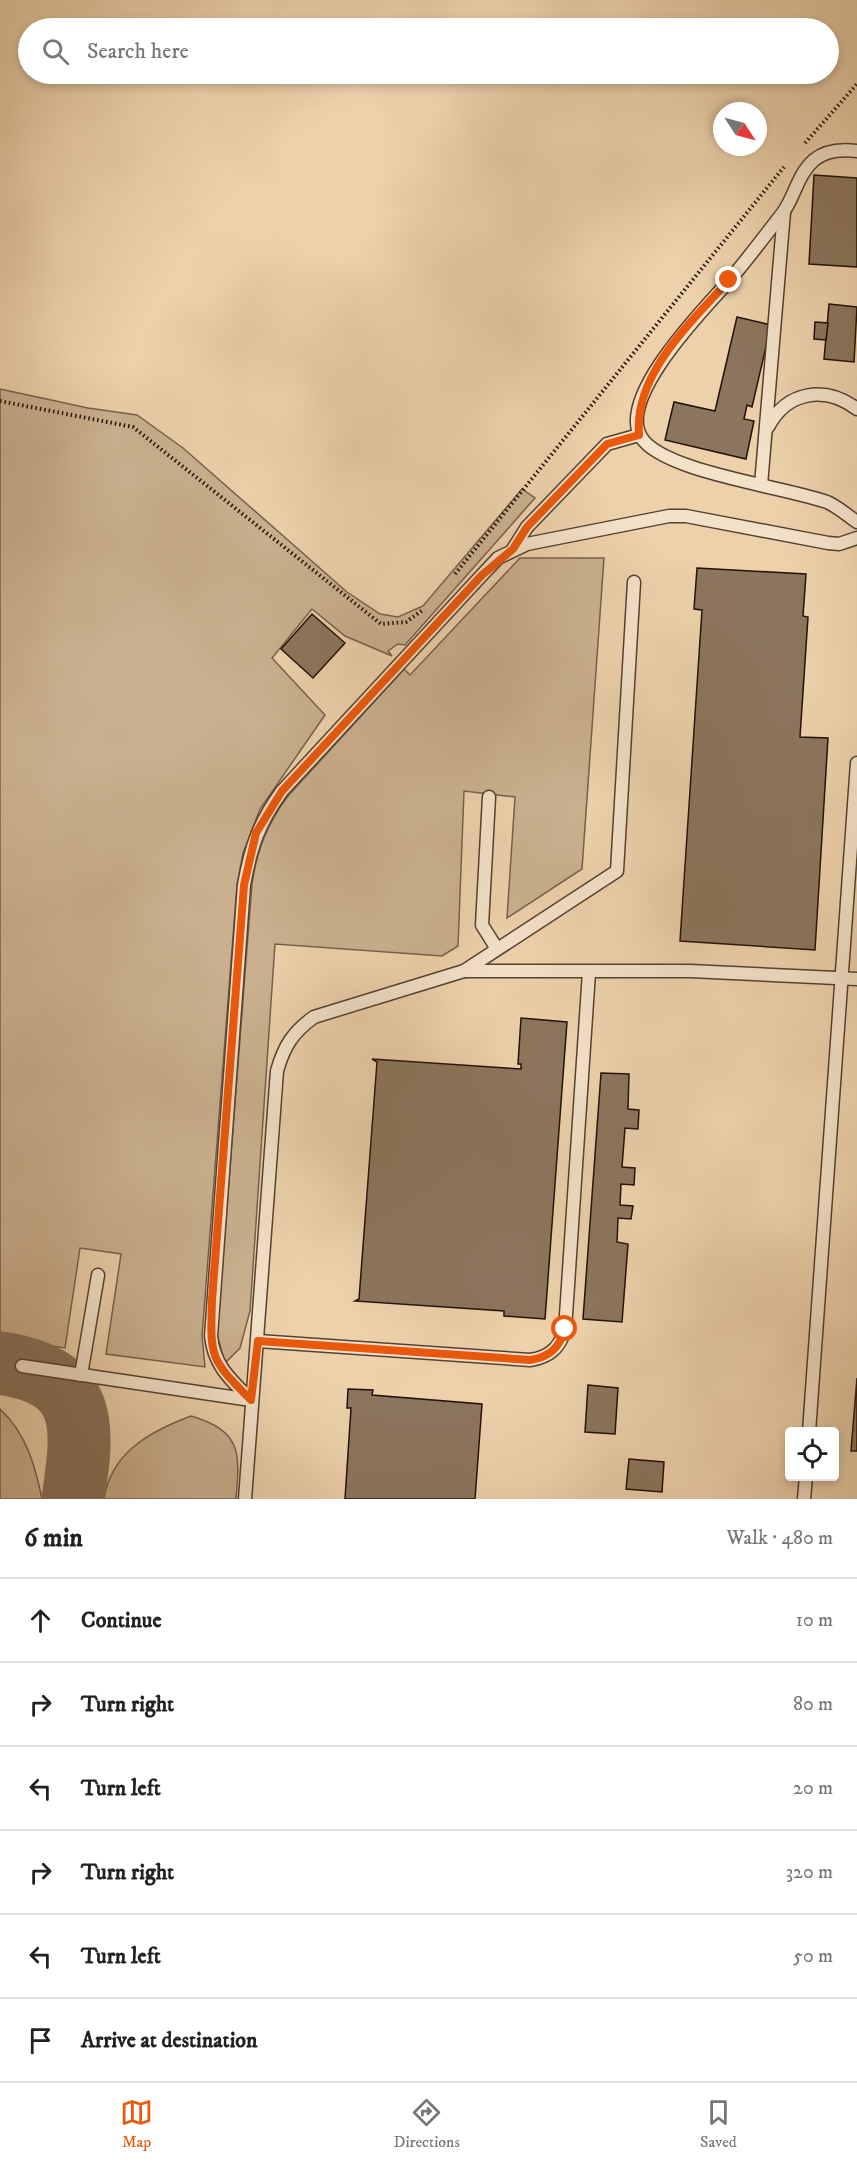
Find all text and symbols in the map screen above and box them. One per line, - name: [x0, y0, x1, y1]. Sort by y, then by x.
- search box: [18, 18, 839, 84]
- icon: search: [39, 35, 72, 68]
- text: Search here: [87, 38, 189, 65]
- north arrow: [713, 102, 767, 156]
- route end: [715, 266, 741, 292]
- route start: [551, 1315, 577, 1341]
- map controls: [785, 1427, 839, 1481]
- button: locate: [785, 1427, 839, 1481]
- text: 6 min: [24, 1522, 83, 1555]
- text: Walk · 480 m: [726, 1526, 833, 1551]
- icon: ahead: [24, 1604, 57, 1637]
- text: Continue: [81, 1607, 162, 1634]
- text: 10 m: [796, 1608, 833, 1633]
- icon: right: [24, 1688, 57, 1721]
- text: Turn right: [81, 1691, 174, 1718]
- text: 80 m: [793, 1692, 833, 1717]
- icon: left: [24, 1772, 57, 1805]
- text: Turn left: [81, 1775, 161, 1802]
- text: 20 m: [793, 1776, 833, 1801]
- icon: right: [24, 1856, 57, 1889]
- text: Turn right: [81, 1859, 174, 1886]
- text: 320 m: [786, 1860, 833, 1885]
- icon: left: [24, 1940, 57, 1973]
- text: Turn left: [81, 1943, 161, 1970]
- text: 50 m: [793, 1944, 833, 1969]
- icon: arrive: [24, 2024, 57, 2057]
- text: Arrive at destination: [81, 2027, 258, 2054]
- tab: Map: [120, 2096, 153, 2152]
- tab: Directions: [393, 2096, 460, 2152]
- tab: Saved: [700, 2096, 737, 2152]

